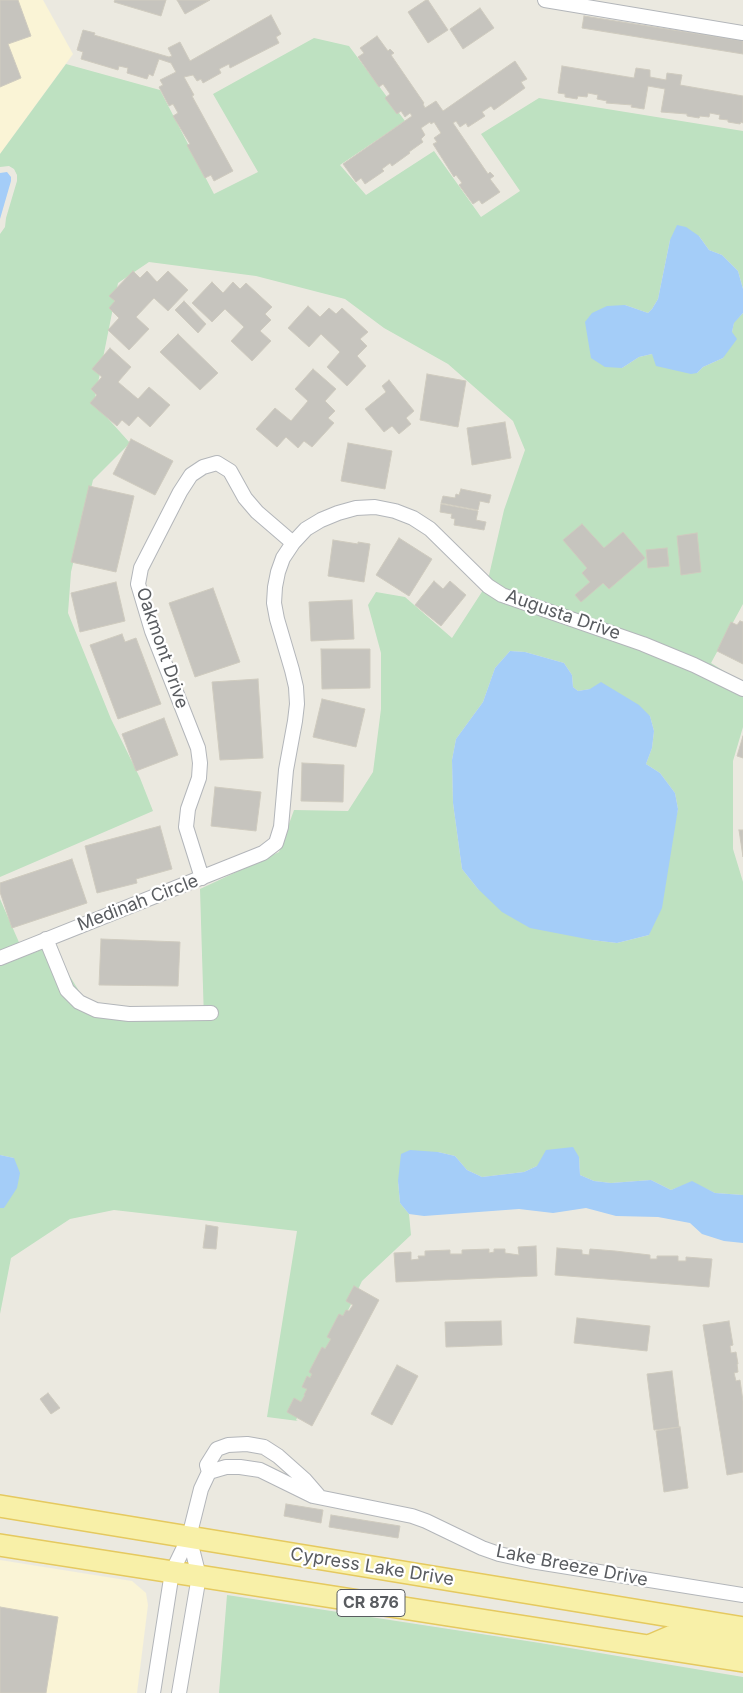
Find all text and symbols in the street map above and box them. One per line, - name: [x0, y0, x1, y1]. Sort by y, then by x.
- street label: Oakmont Drive: [131, 585, 193, 711]
- street label: Augusta Drive: [503, 585, 623, 645]
- street label: Medinah Circle: [75, 870, 201, 936]
- street label: Lake Breeze Drive: [494, 1541, 650, 1591]
- street label: Cypress Lake Drive: [289, 1543, 455, 1591]
- road number: CR 876: [337, 1590, 405, 1616]

